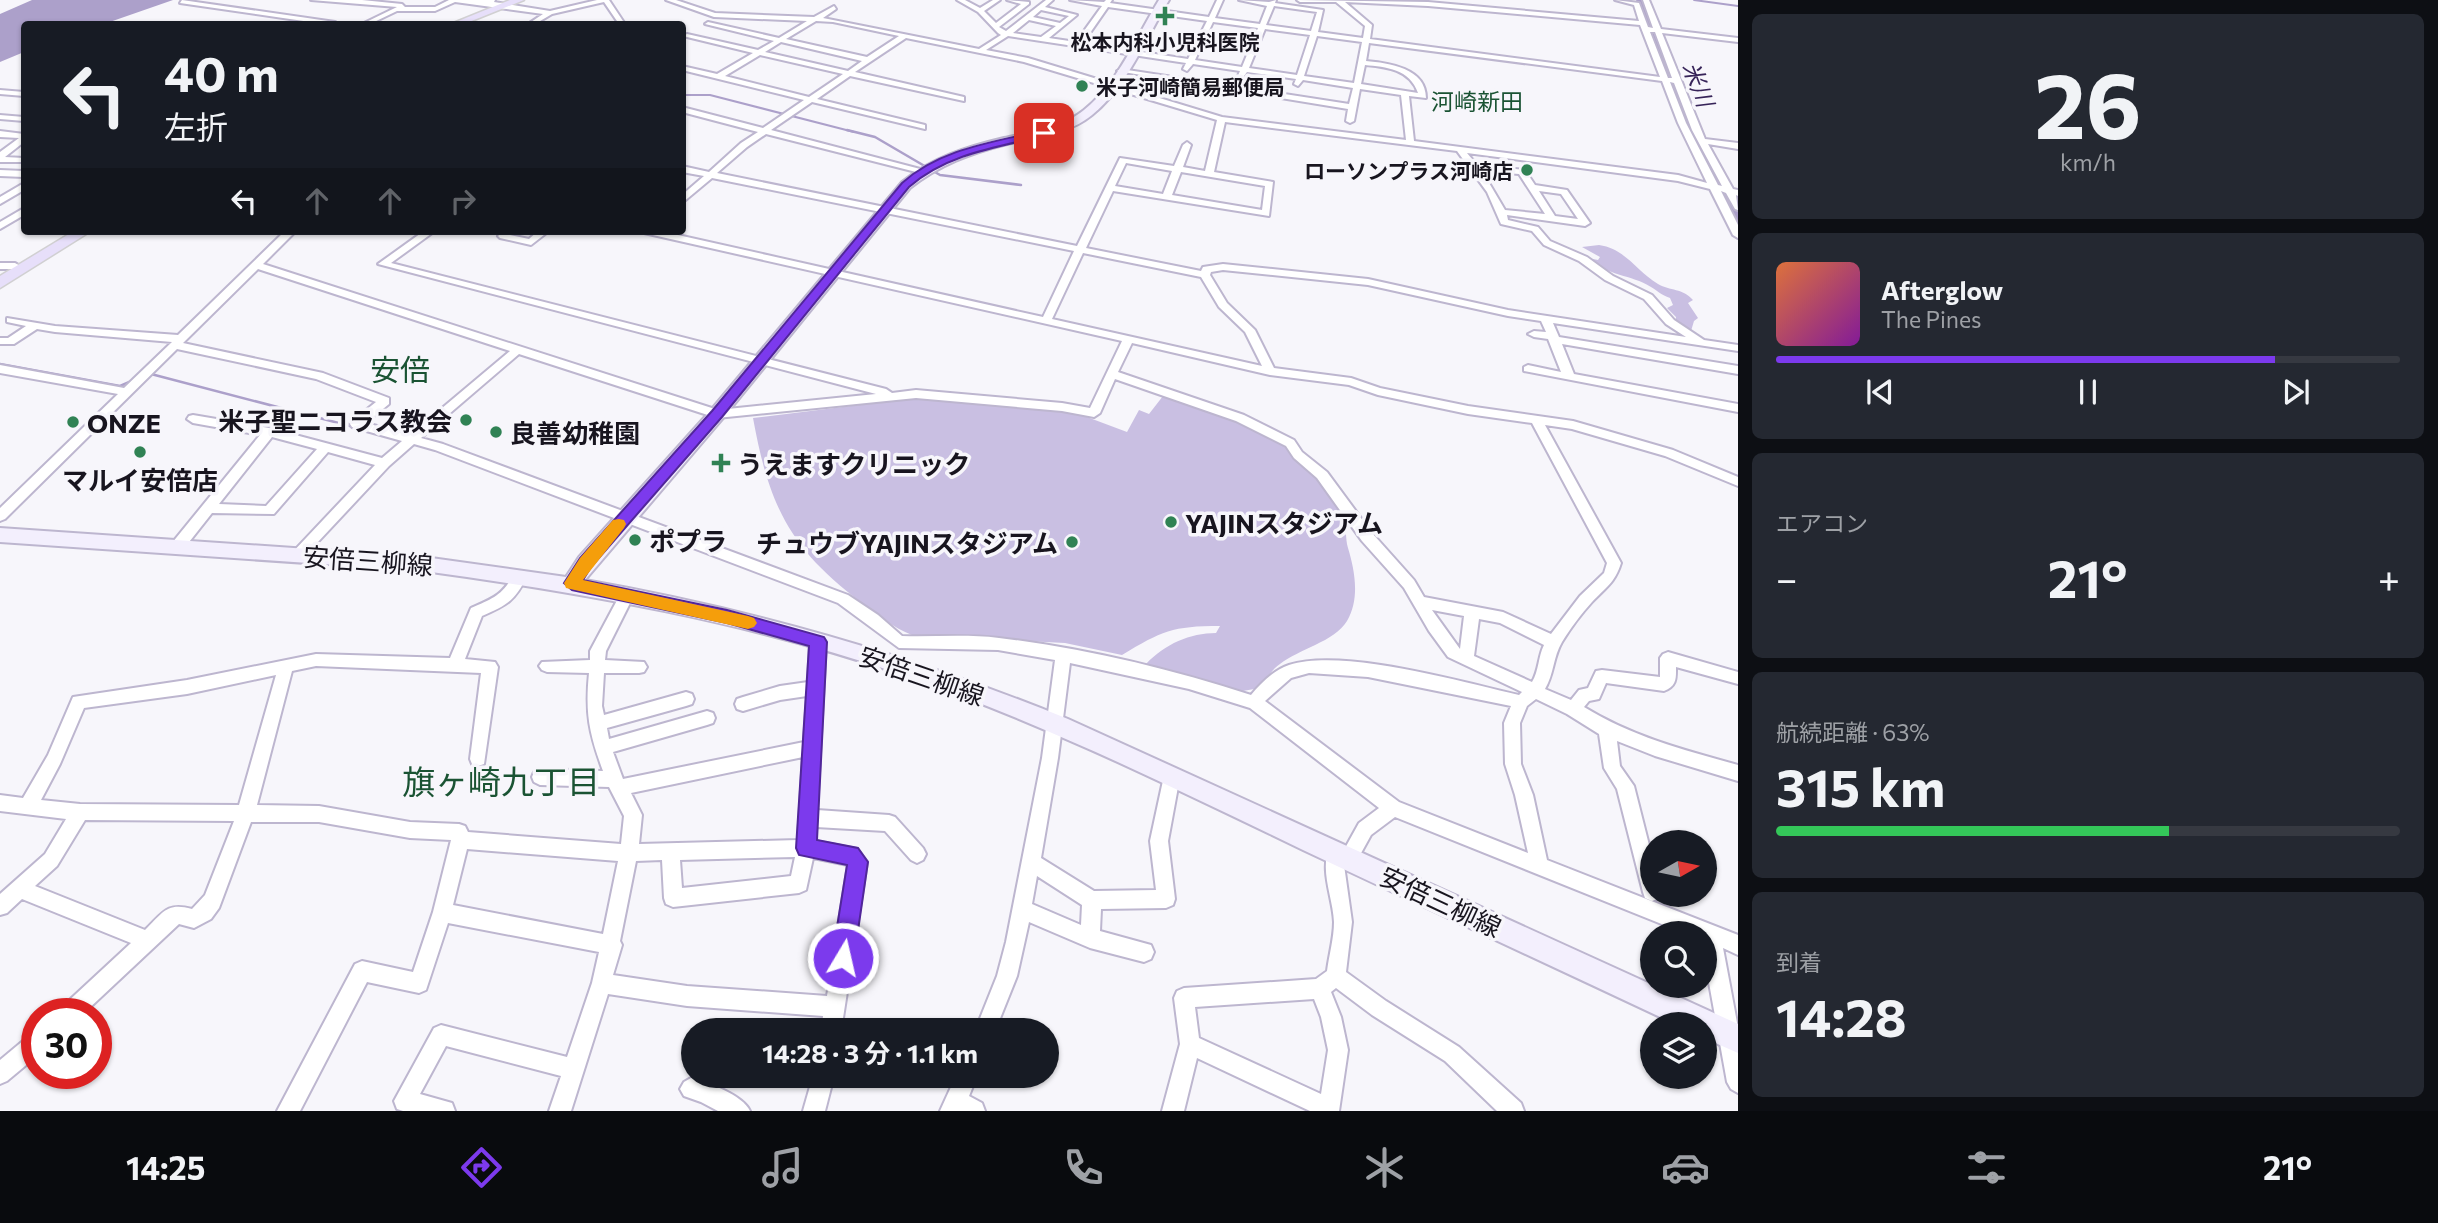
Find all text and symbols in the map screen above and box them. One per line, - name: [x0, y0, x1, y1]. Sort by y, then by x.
- marker: 松本内科小児科医院: [1155, 6, 1175, 26]
- place label: 松本内科小児科医院: [1071, 29, 1260, 54]
- text: 40 m: [164, 42, 279, 102]
- text: 26: [2034, 46, 2142, 158]
- icon: left: [49, 49, 140, 140]
- water label: 米川: [1678, 58, 1721, 113]
- place label: 米子河崎簡易郵便局: [1096, 74, 1285, 99]
- marker: 米子河崎簡易郵便局: [1074, 78, 1090, 94]
- district label: 河崎新田: [1431, 87, 1523, 115]
- pin: [1014, 103, 1074, 163]
- text: 左折: [164, 106, 228, 146]
- icon: arrive: [1025, 114, 1063, 152]
- text: km/h: [2060, 148, 2116, 176]
- place label: ローソンプラス河崎店: [1304, 158, 1513, 183]
- marker: ローソンプラス河崎店: [1519, 162, 1535, 178]
- icon: left: [225, 182, 263, 220]
- icon: ahead: [298, 182, 336, 220]
- icon: ahead: [371, 182, 409, 220]
- icon: right: [444, 182, 482, 220]
- text: Afterglow: [1881, 274, 2003, 305]
- text: The Pines: [1881, 305, 1982, 333]
- district label: 安倍: [370, 350, 430, 387]
- icon: previous: [1861, 373, 1899, 411]
- icon: pause: [2069, 373, 2107, 411]
- icon: next: [2277, 373, 2315, 411]
- place label: 米子聖ニコラス教会: [219, 405, 452, 436]
- place label: ONZE: [87, 407, 161, 438]
- marker: 米子聖ニコラス教会: [458, 412, 474, 428]
- marker: ONZE: [65, 414, 81, 430]
- place label: 良善幼稚園: [510, 417, 640, 448]
- marker: 良善幼稚園: [488, 424, 504, 440]
- marker: マルイ安倍店: [132, 444, 148, 460]
- place label: うえますクリニック: [737, 448, 970, 479]
- marker: うえますクリニック: [711, 453, 731, 473]
- place label: マルイ安倍店: [62, 464, 218, 495]
- place label: YAJINスタジアム: [1185, 507, 1383, 538]
- text: エアコン: [1776, 509, 1868, 537]
- marker: YAJINスタジアム: [1163, 514, 1179, 530]
- place label: ポプラ: [649, 525, 727, 556]
- place label: チュウブYAJINスタジアム: [756, 527, 1058, 558]
- marker: ポプラ: [627, 532, 643, 548]
- marker: チュウブYAJINスタジアム: [1064, 534, 1080, 550]
- street label: 安倍三柳線: [302, 540, 434, 580]
- text: 21°: [2048, 545, 2127, 609]
- text: −: [1776, 554, 1798, 601]
- text: +: [2378, 554, 2400, 601]
- street label: 安倍三柳線: [855, 639, 989, 711]
- text: 航続距離 · 63%: [1776, 718, 1930, 746]
- text: 315 km: [1776, 754, 1945, 818]
- district label: 旗ヶ崎九丁目: [402, 760, 600, 801]
- north arrow: [1640, 830, 1717, 906]
- map controls: [1640, 830, 1717, 1089]
- street label: 安倍三柳線: [1376, 859, 1506, 943]
- position arrow: [806, 921, 880, 995]
- button: search: [1640, 921, 1717, 998]
- text: 到着: [1776, 948, 1822, 976]
- text: 14:28: [1776, 984, 1907, 1048]
- speed limit sign: 30: [21, 998, 112, 1089]
- button: layers: [1640, 1012, 1717, 1089]
- text: 14:28 · 3 分 · 1.1 km: [762, 1037, 978, 1068]
- icon: directions: [457, 1143, 506, 1192]
- icon: music: [758, 1143, 807, 1192]
- icon: phone: [1059, 1143, 1108, 1192]
- icon: climate: [1360, 1143, 1409, 1192]
- icon: car: [1661, 1143, 1710, 1192]
- icon: filters: [1962, 1143, 2011, 1192]
- text: 14:25: [126, 1147, 205, 1187]
- text: 21°: [2263, 1147, 2312, 1187]

